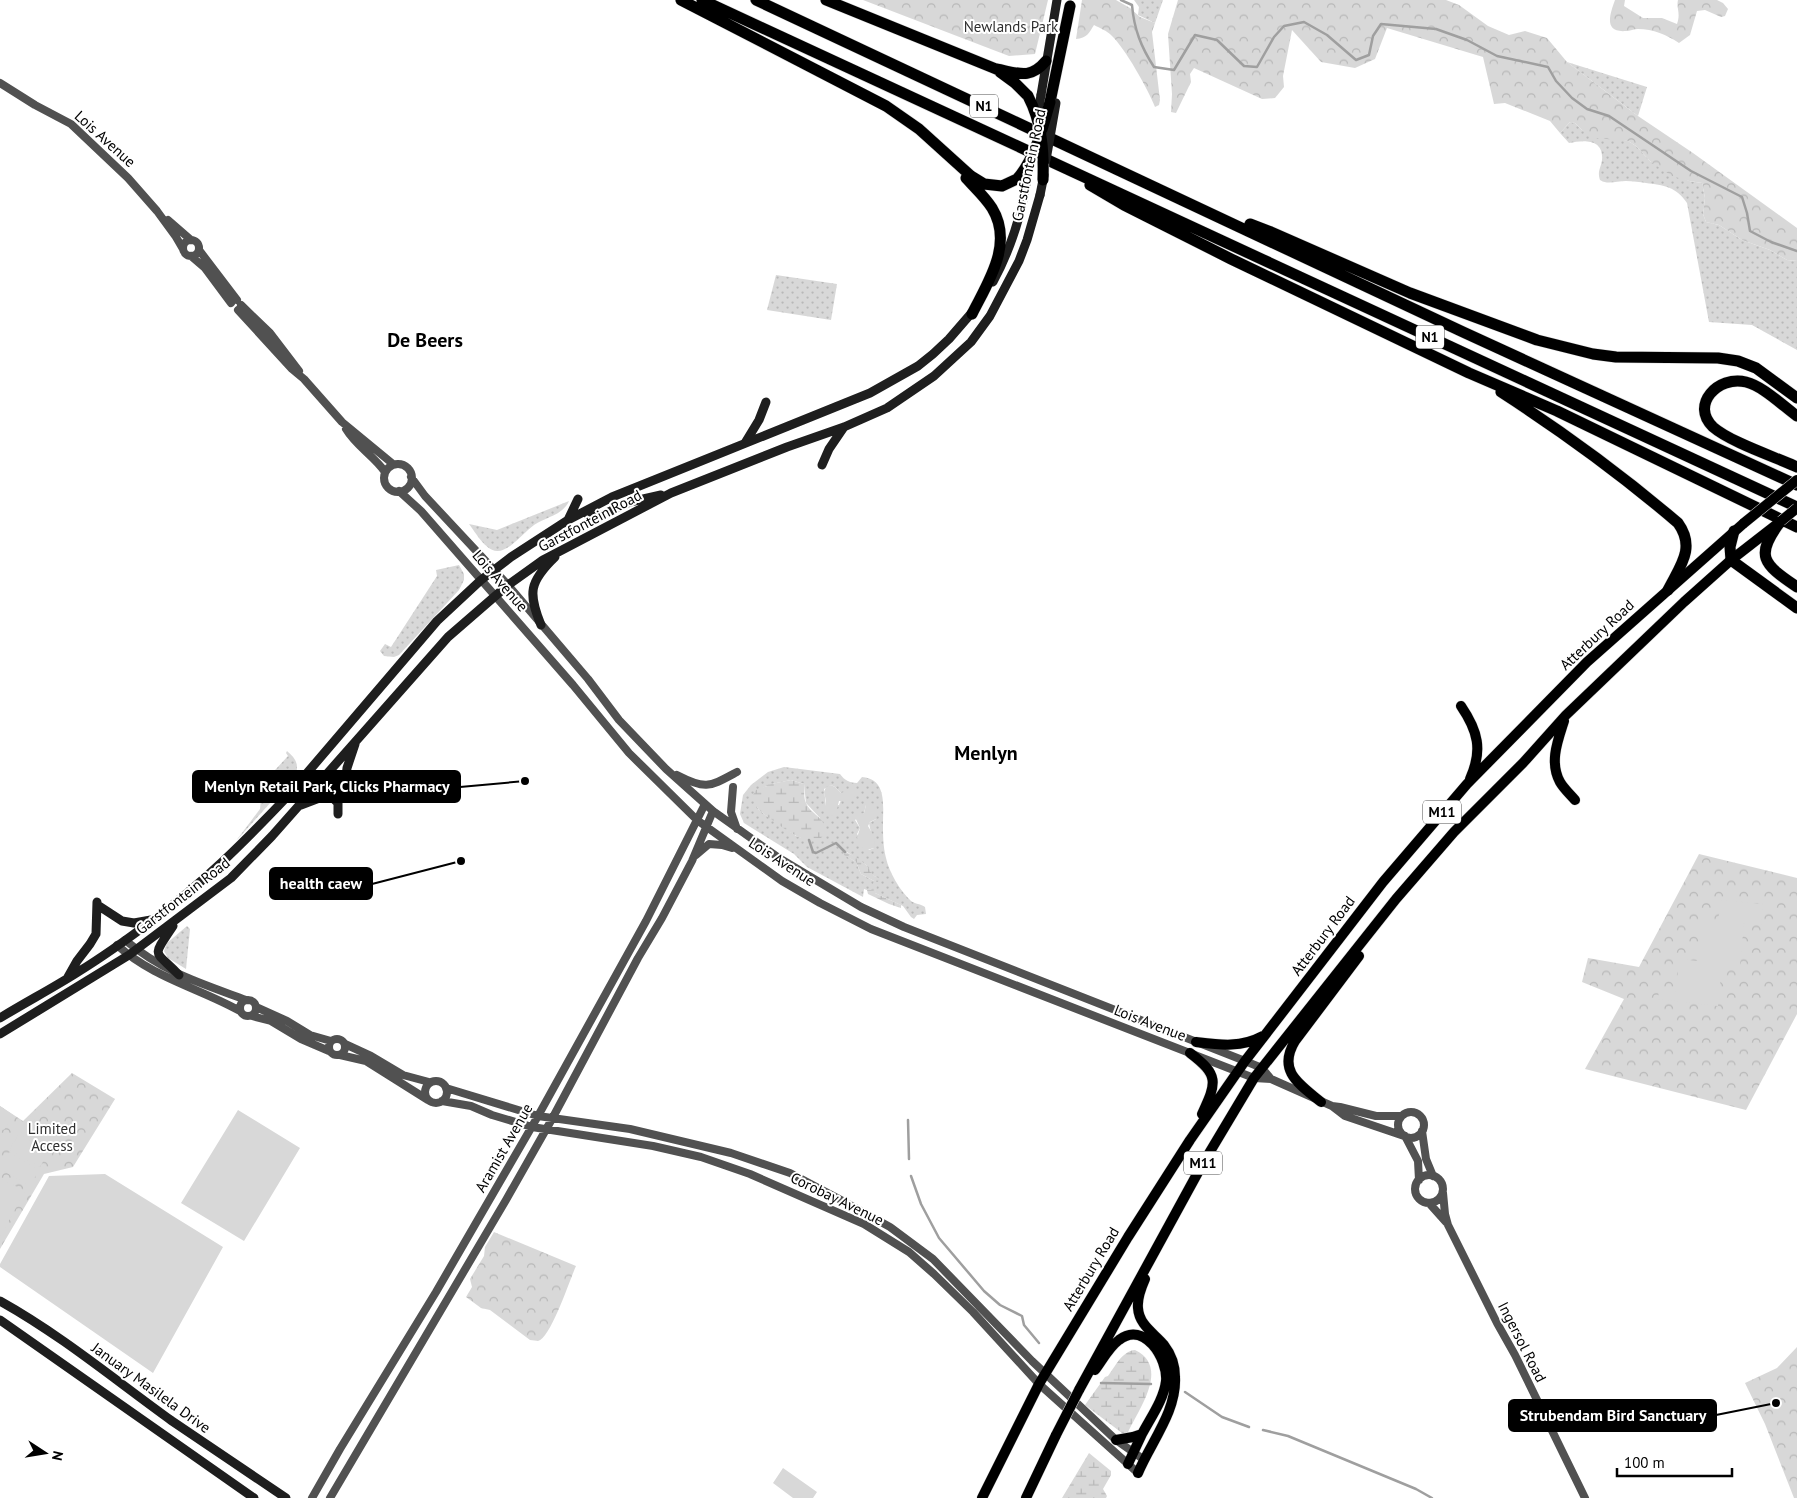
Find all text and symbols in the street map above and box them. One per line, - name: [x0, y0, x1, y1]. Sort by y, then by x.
- park label: Newlands Park: [964, 17, 1059, 36]
- road number: N1: [970, 94, 998, 118]
- street label: Lois Avenue: [71, 106, 140, 171]
- street label: Garstfontein Road: [1007, 107, 1050, 223]
- road number: N1: [1416, 326, 1444, 348]
- district label: De Beers: [387, 327, 463, 353]
- street label: Garstfontein Road: [535, 485, 645, 556]
- street label: Lois Avenue: [468, 546, 532, 615]
- street label: Atterbury Road: [1556, 595, 1638, 674]
- district label: Menlyn: [954, 740, 1018, 766]
- callout: Menlyn Retail Park, Clicks Pharmacy: [193, 771, 460, 802]
- text: Menlyn Retail Park, Clicks Pharmacy: [204, 776, 450, 796]
- road number: M11: [1423, 800, 1461, 824]
- street label: Lois Avenue: [745, 833, 819, 890]
- street label: Garstfontein Road: [132, 853, 234, 938]
- callout: health caew: [270, 868, 372, 899]
- text: health caew: [280, 873, 363, 893]
- street label: Atterbury Road: [1286, 892, 1359, 979]
- street label: Lois Avenue: [1111, 1000, 1189, 1045]
- street label: Aramist Avenue: [471, 1100, 537, 1195]
- park label: Limited Access: [28, 1119, 76, 1155]
- road number: M11: [1184, 1152, 1222, 1174]
- street label: Corobay Avenue: [787, 1168, 887, 1229]
- street label: Atterbury Road: [1058, 1223, 1123, 1314]
- street label: Ingersol Road: [1494, 1298, 1551, 1385]
- street label: January Masilela Drive: [87, 1338, 214, 1437]
- callout: Strubendam Bird Sanctuary: [1509, 1400, 1716, 1431]
- text: Strubendam Bird Sanctuary: [1520, 1405, 1707, 1425]
- north arrow: [20, 1428, 70, 1478]
- scale bar: [1617, 1446, 1732, 1478]
- text: N: [48, 1449, 67, 1462]
- text: 100 m: [1624, 1453, 1665, 1472]

